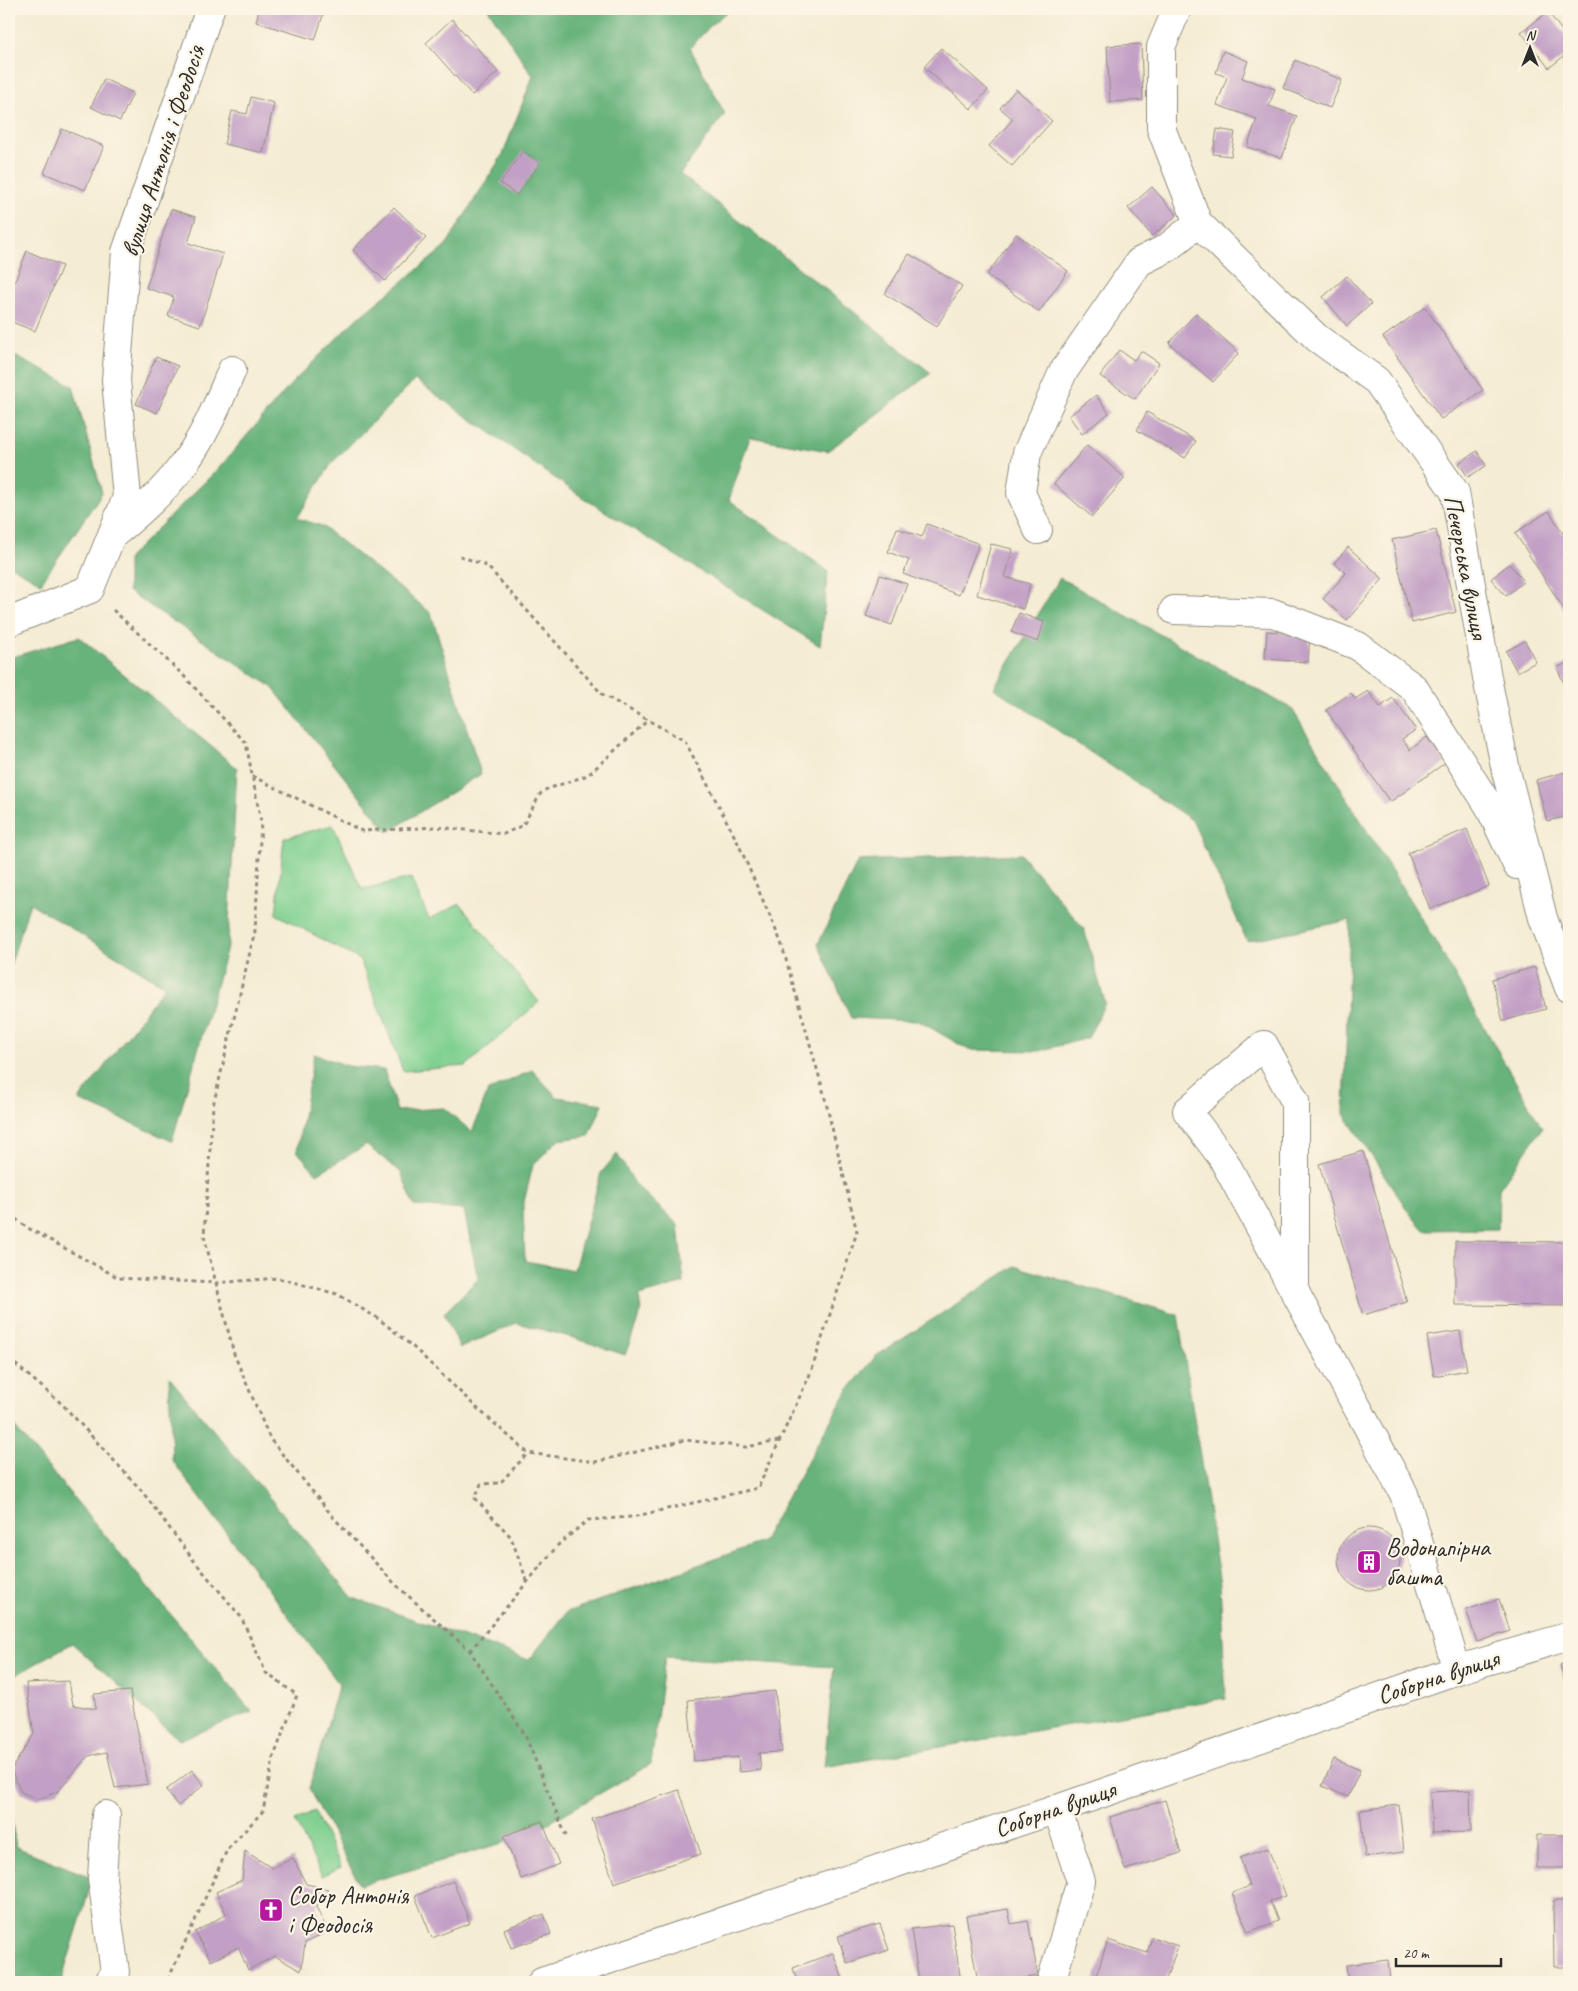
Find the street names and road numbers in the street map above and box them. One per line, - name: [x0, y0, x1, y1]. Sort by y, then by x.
- street label: вулиця Антонія і Феодосія: [114, 40, 213, 261]
- street label: Печерська вулиця: [1436, 492, 1496, 644]
- street label: Соборна вулиця: [1373, 1642, 1505, 1712]
- street label: Соборна вулиця: [990, 1773, 1122, 1845]

